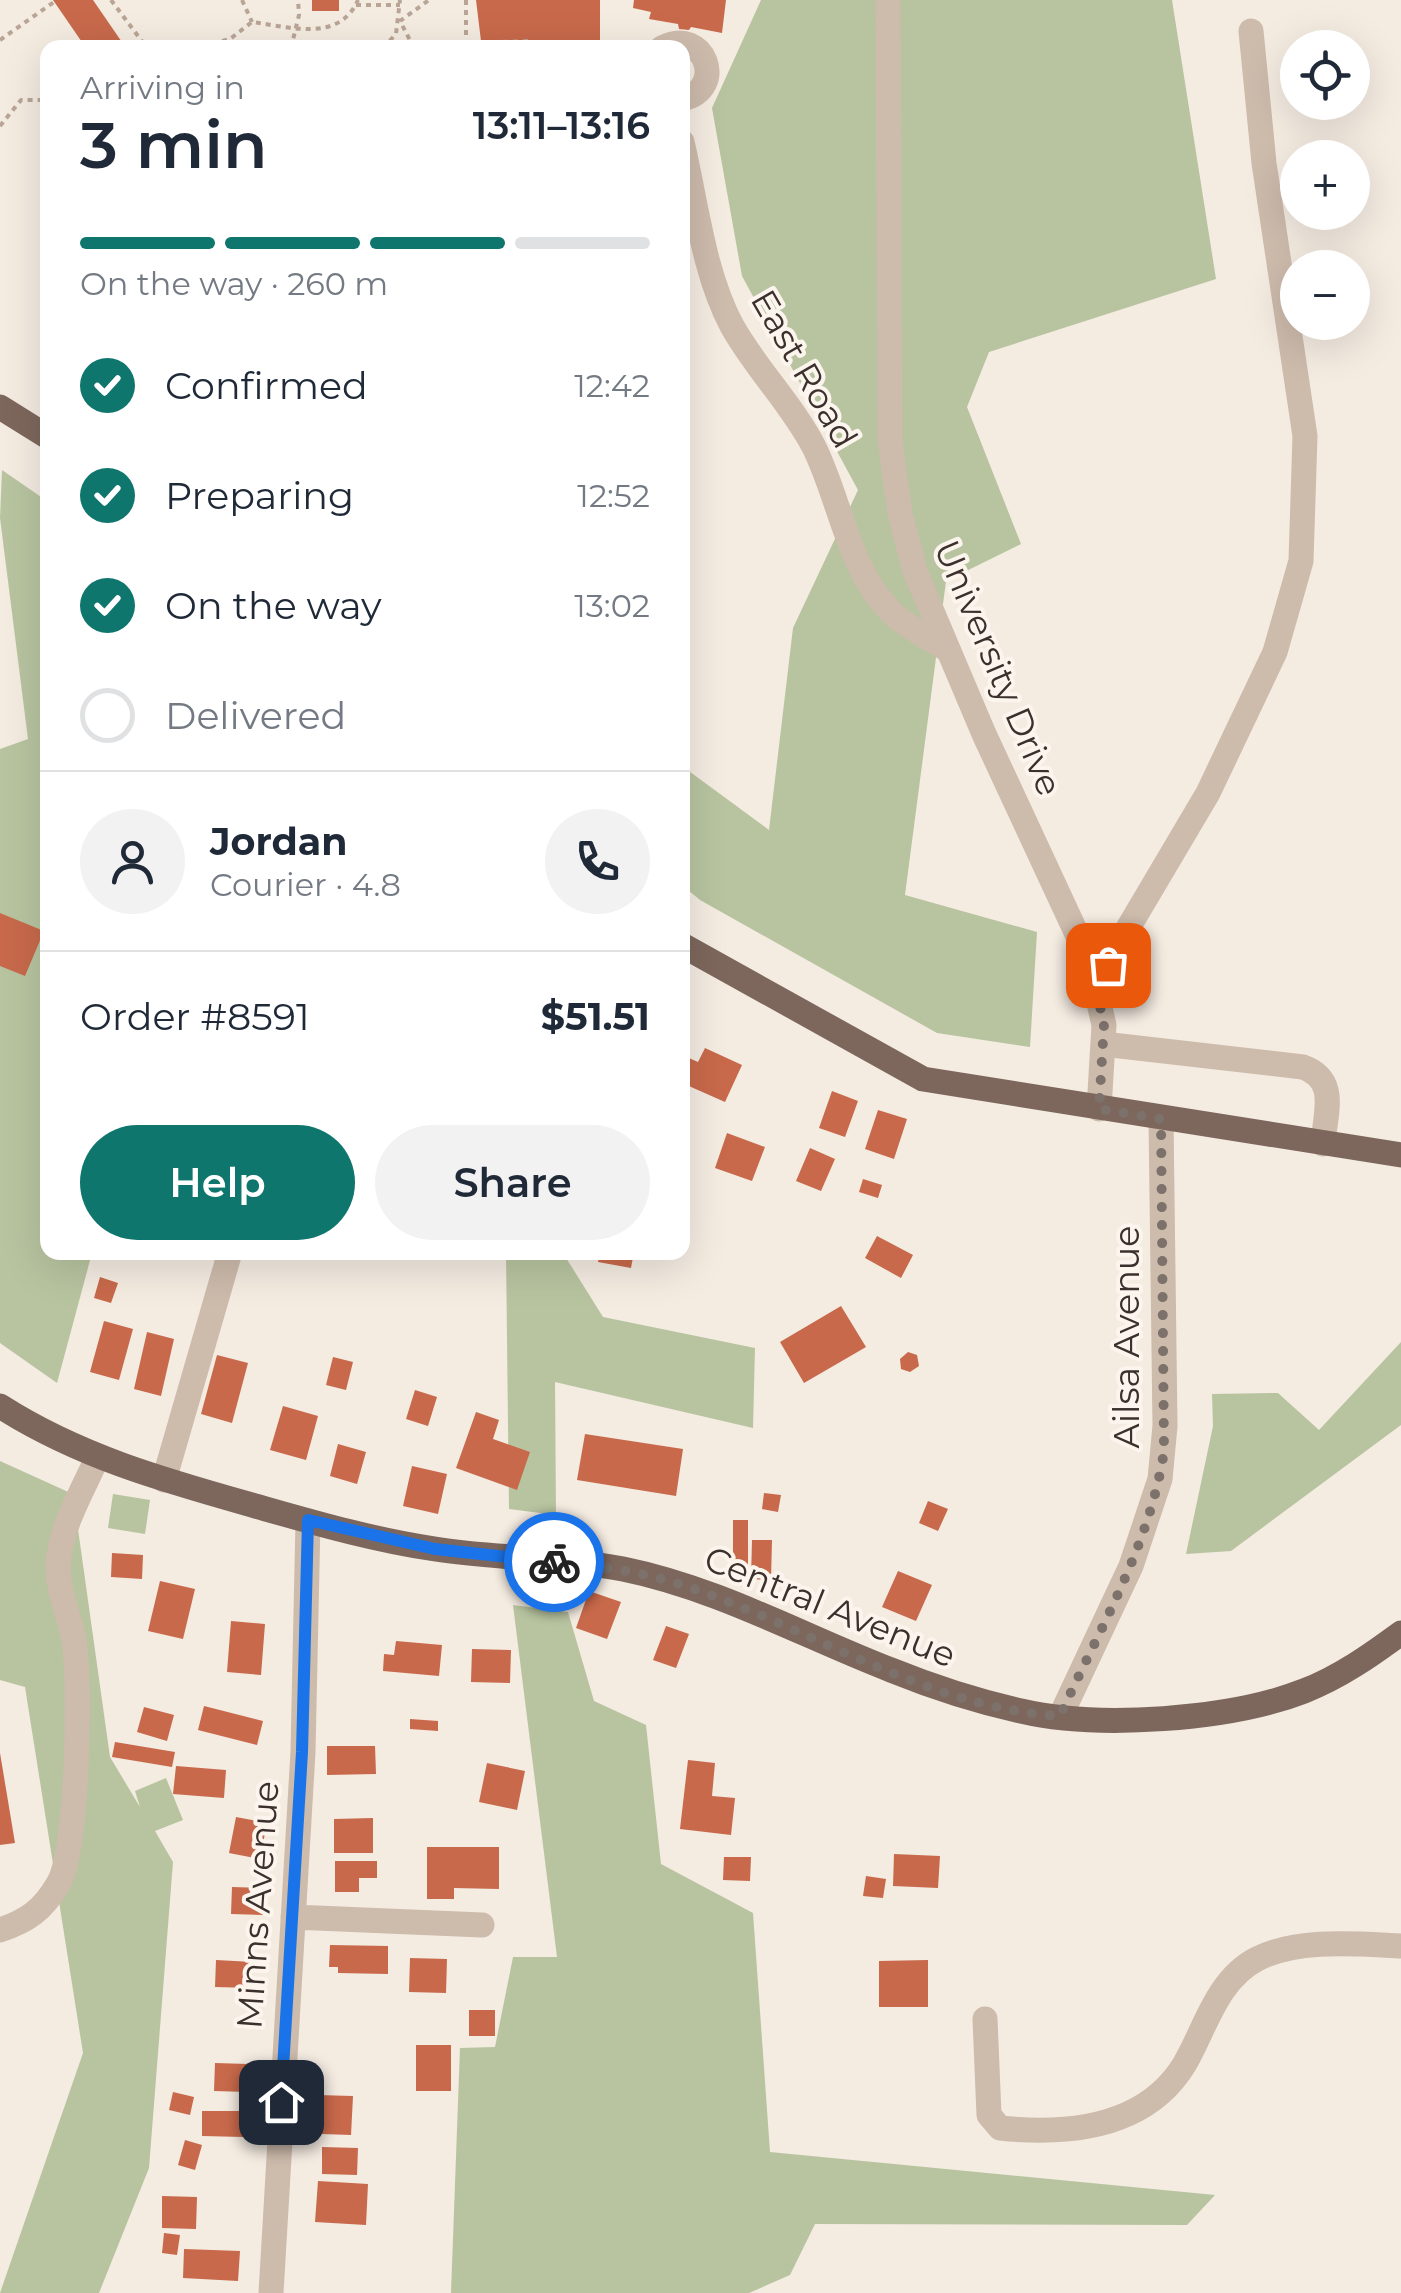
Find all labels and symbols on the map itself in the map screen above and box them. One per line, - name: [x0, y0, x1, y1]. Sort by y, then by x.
- street label: East Road: [742, 282, 867, 456]
- street label: University Drive: [925, 534, 1072, 802]
- pin: [1066, 923, 1151, 1008]
- street label: Ailsa Avenue: [1105, 1226, 1148, 1448]
- courier: [504, 1512, 604, 1612]
- street label: Central Avenue: [698, 1537, 962, 1676]
- street label: Minns Avenue: [227, 1780, 288, 2030]
- pin: [239, 2060, 324, 2145]

